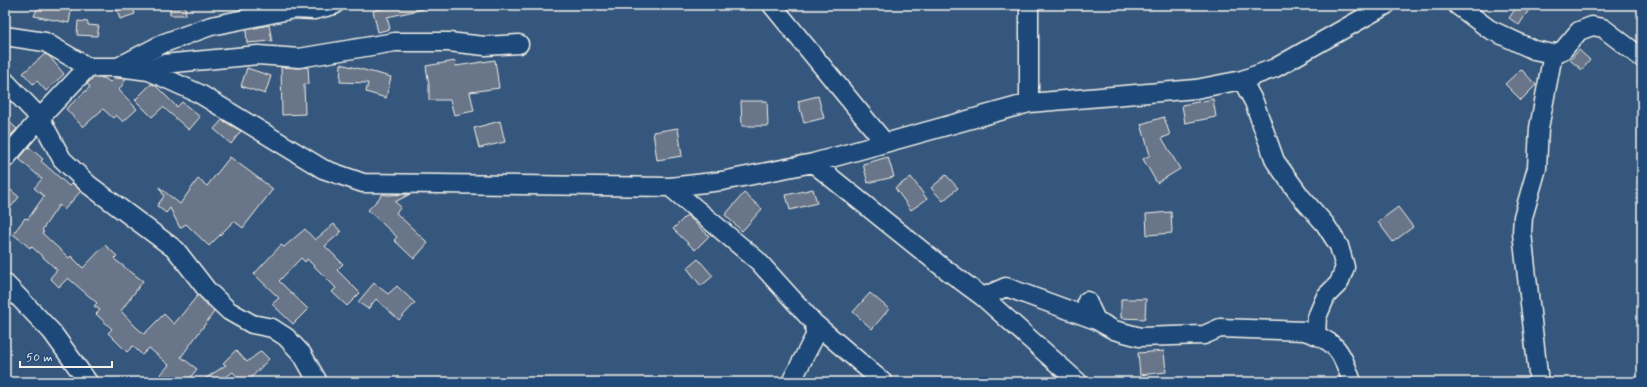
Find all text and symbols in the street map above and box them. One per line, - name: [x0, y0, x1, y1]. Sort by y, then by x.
- scale bar: [20, 343, 112, 369]
- text: 50 m: [26, 350, 53, 366]

